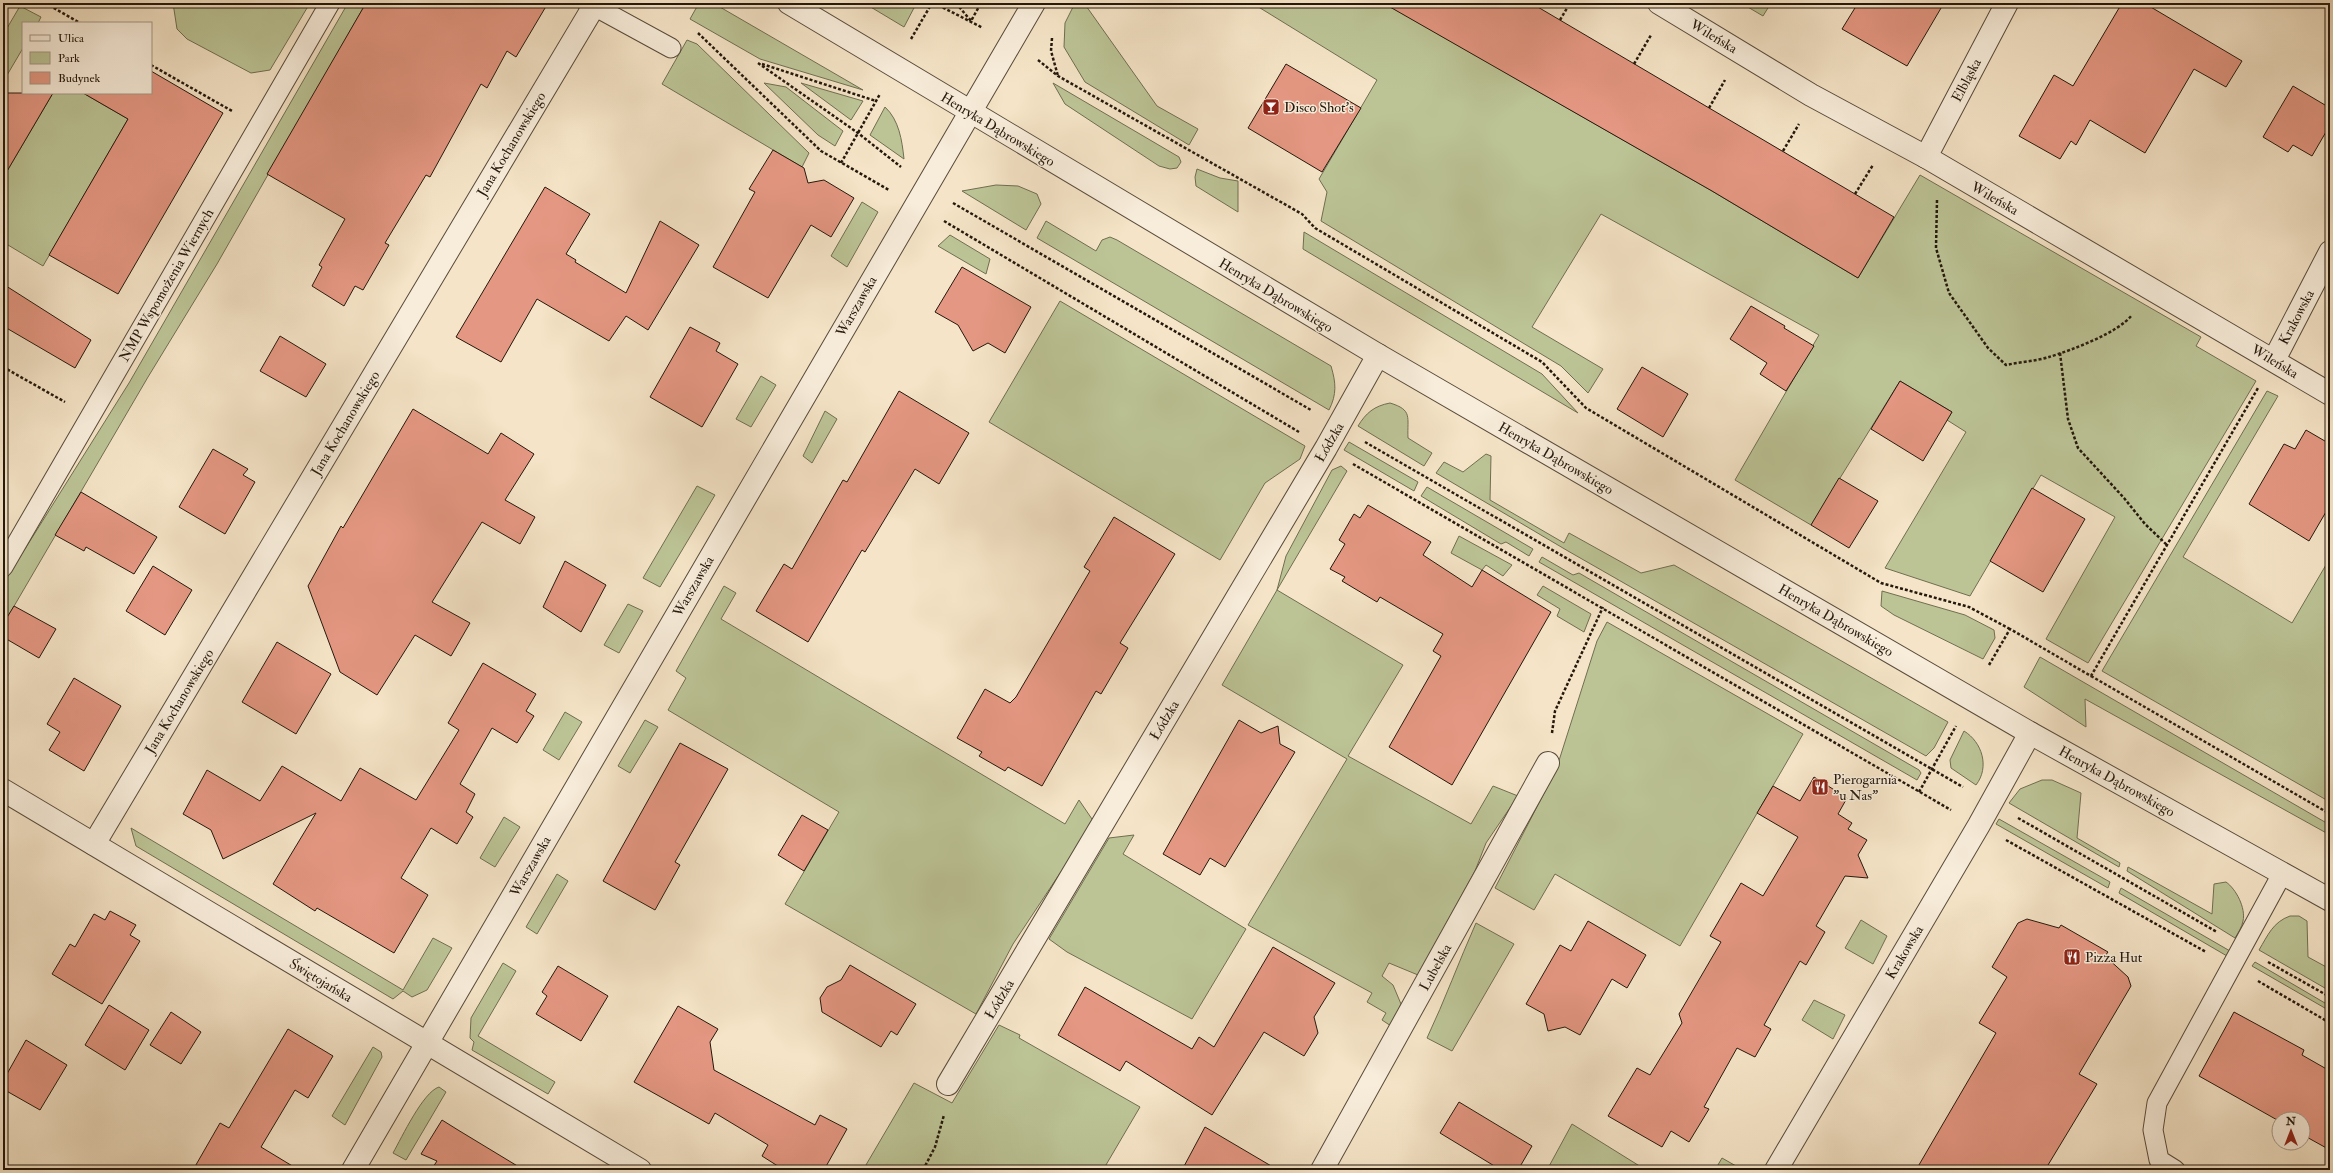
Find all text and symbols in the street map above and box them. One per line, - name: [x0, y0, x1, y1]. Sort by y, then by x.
- street label: Wileńska: [1686, 15, 1740, 57]
- legend: [22, 22, 152, 94]
- text: Ulica: [58, 31, 85, 46]
- text: Park: [58, 51, 80, 66]
- street label: Elbląska: [1948, 55, 1985, 105]
- text: Budynek: [58, 71, 100, 86]
- street label: Jana Kochanowskiego: [473, 89, 550, 201]
- street label: Henryka Dąbrowskiego: [937, 89, 1058, 171]
- bar icon: Disco Shot's: [1261, 97, 1281, 117]
- place label: Disco Shot's: [1284, 99, 1354, 116]
- street label: Wileńska: [1967, 178, 2022, 219]
- street label: NMP Wspomożenia Wiernych: [116, 205, 218, 365]
- street label: Henryka Dąbrowskiego: [1215, 255, 1336, 337]
- street label: Warszawska: [832, 273, 881, 340]
- street label: Krakowska: [2275, 287, 2318, 348]
- street label: Wileńska: [2247, 340, 2301, 382]
- street label: Jana Kochanowskiego: [307, 368, 384, 480]
- street label: Łódzka: [1311, 419, 1348, 465]
- street label: Henryka Dąbrowskiego: [1495, 419, 1617, 499]
- street label: Warszawska: [669, 553, 718, 620]
- street label: Henryka Dąbrowskiego: [1775, 581, 1897, 661]
- street label: Jana Kochanowskiego: [141, 646, 218, 758]
- street label: Łódzka: [1146, 697, 1183, 743]
- street label: Henryka Dąbrowskiego: [2055, 742, 2178, 821]
- place label: Pierogarnia "u Nas": [1833, 771, 1897, 804]
- restaurant icon: Pierogarnia "u Nas": [1810, 777, 1830, 797]
- street label: Warszawska: [506, 833, 555, 900]
- street label: Krakowska: [1882, 922, 1927, 982]
- street label: Lubelska: [1416, 941, 1455, 994]
- restaurant icon: Pizza Hut: [2062, 947, 2082, 967]
- place label: Pizza Hut: [2085, 949, 2143, 966]
- street label: Świętojańska: [286, 955, 355, 1006]
- street label: Łódzka: [981, 976, 1018, 1022]
- north arrow: [2271, 1111, 2311, 1151]
- text: N: [2285, 1115, 2297, 1128]

